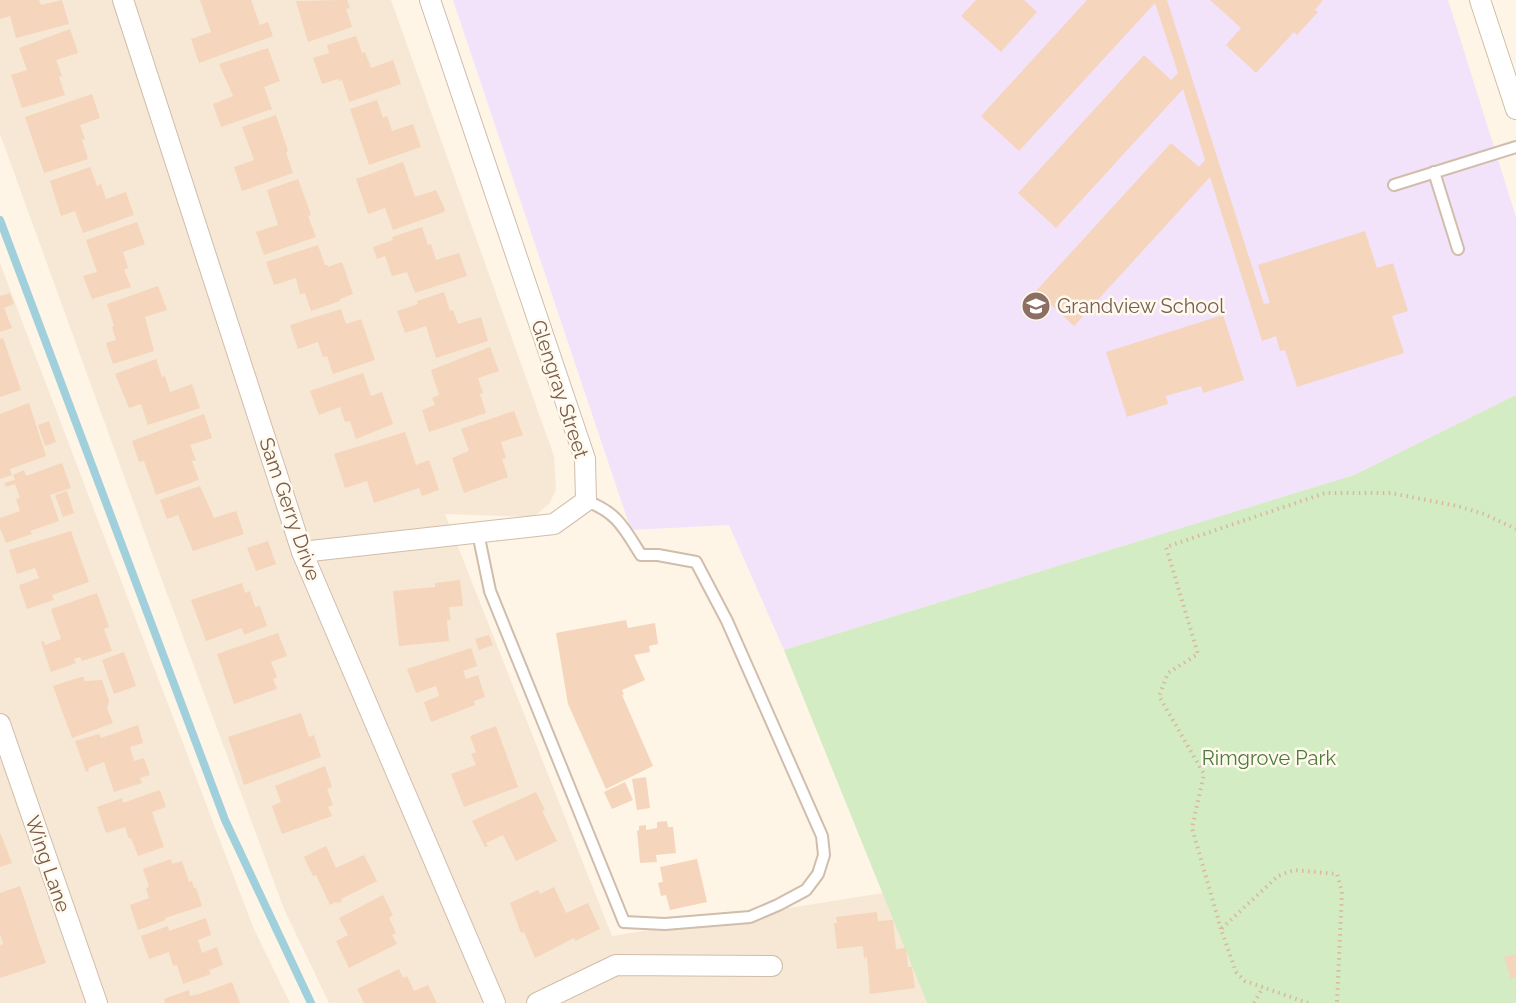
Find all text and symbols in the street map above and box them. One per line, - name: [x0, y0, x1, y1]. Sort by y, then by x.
- school or university icon: Grandview School: [1020, 290, 1052, 322]
- place label: Grandview School: [1057, 294, 1225, 318]
- street label: Glengray Street: [526, 317, 594, 461]
- street label: Sam Gerry Drive: [254, 434, 326, 584]
- park label: Rimgrove Park: [1202, 746, 1337, 770]
- street label: Wing Lane: [20, 813, 76, 916]

